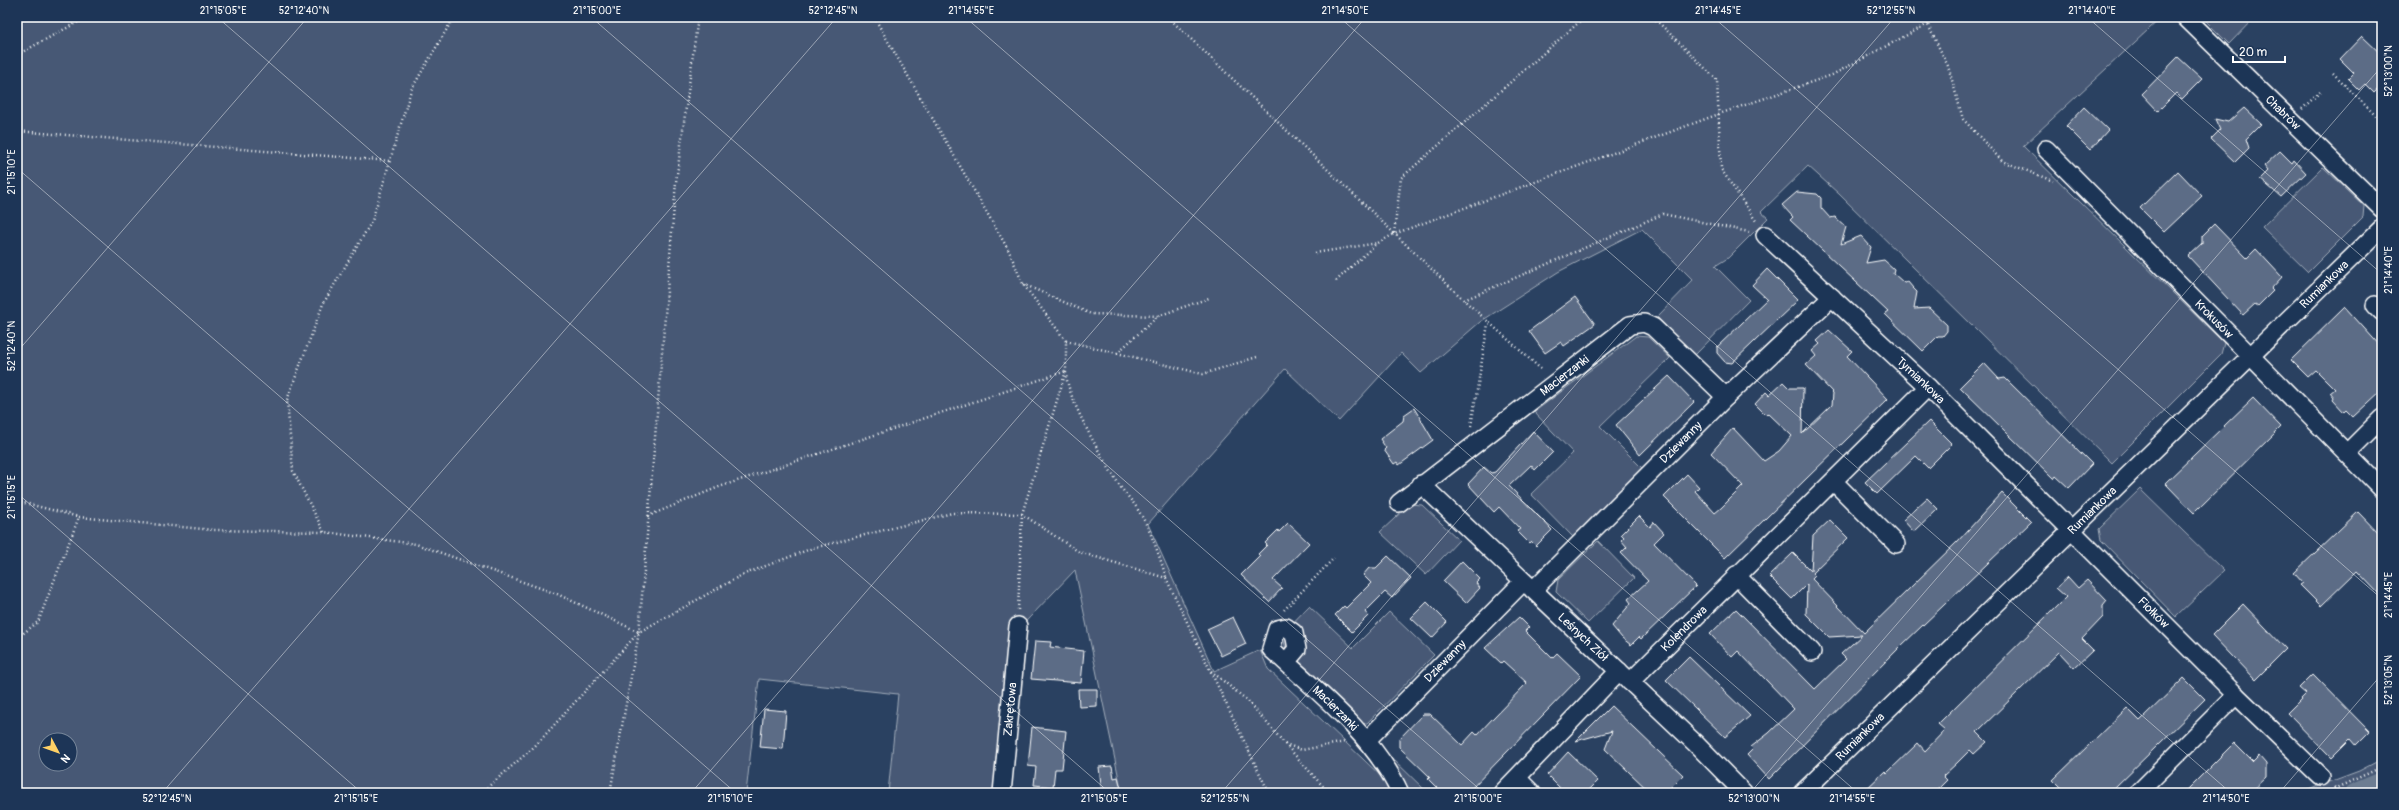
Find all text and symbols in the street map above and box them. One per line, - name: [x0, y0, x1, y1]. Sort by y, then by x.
- text: 21°15'05"E: [200, 5, 246, 17]
- text: 52°12'40"N: [279, 5, 329, 17]
- text: 21°15'00"E: [573, 5, 621, 17]
- text: 52°12'45"N: [809, 5, 858, 17]
- text: 21°14'55"E: [948, 5, 994, 17]
- text: 21°14'50"E: [1321, 5, 1369, 17]
- text: 21°14'45"E: [1695, 5, 1741, 17]
- text: 52°12'55"N: [1867, 5, 1916, 17]
- text: 21°14'40"E: [2068, 5, 2116, 17]
- scale bar: [2233, 38, 2285, 64]
- text: 20 m: [2239, 45, 2268, 60]
- text: 52°13'00"N: [2383, 45, 2395, 97]
- street label: Chabrów: [2262, 92, 2304, 133]
- text: 21°15'10"E: [6, 149, 18, 195]
- text: 21°14'40"E: [2383, 246, 2395, 294]
- street label: Rumiankowa: [2297, 257, 2352, 311]
- street label: Krokusów: [2191, 296, 2237, 342]
- text: 52°12'40"N: [6, 321, 18, 371]
- street label: Macierzanki: [1537, 352, 1592, 399]
- street label: Tymiankowa: [1893, 354, 1948, 407]
- street label: Dziewanny: [1657, 418, 1705, 466]
- text: 21°15'15"E: [6, 475, 18, 519]
- street label: Rumiankowa: [2064, 483, 2120, 538]
- text: 21°14'45"E: [2383, 572, 2395, 618]
- street label: Fiołków: [2135, 594, 2173, 632]
- street label: Kolendrowa: [1658, 602, 1711, 655]
- street label: Leśnych Ziół: [1555, 610, 1612, 665]
- street label: Dziewanny: [1421, 637, 1469, 685]
- text: 52°13'05"N: [2383, 655, 2395, 705]
- street label: Zakrętowa: [1000, 681, 1020, 737]
- street label: Macierzanki: [1309, 682, 1361, 734]
- street label: Rumiankowa: [1832, 709, 1888, 764]
- north arrow: [38, 732, 78, 772]
- text: N: [57, 751, 73, 766]
- text: 52°12'45"N: [143, 793, 192, 805]
- text: 21°15'15"E: [334, 793, 378, 805]
- text: 21°15'10"E: [707, 793, 753, 805]
- text: 21°15'05"E: [1081, 793, 1127, 805]
- text: 52°12'55"N: [1201, 793, 1250, 805]
- text: 21°15'00"E: [1454, 793, 1502, 805]
- text: 52°13'00"N: [1728, 793, 1780, 805]
- text: 21°14'55"E: [1829, 793, 1875, 805]
- text: 21°14'50"E: [2202, 793, 2250, 805]

